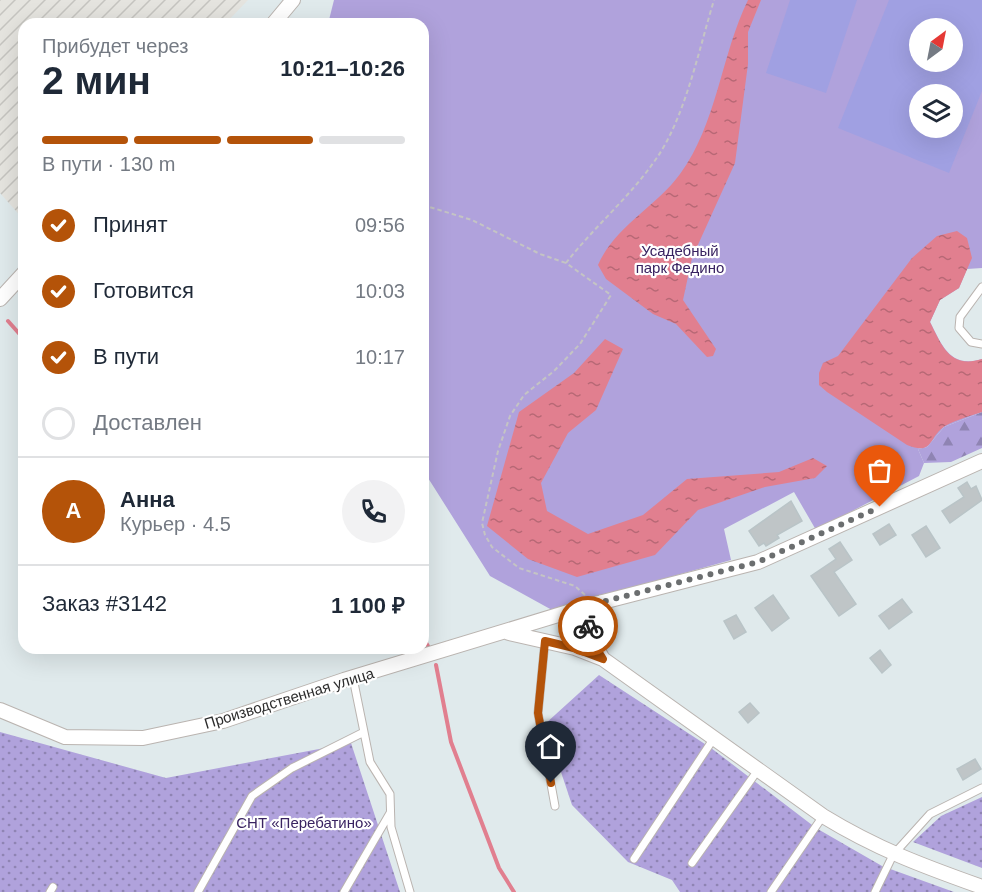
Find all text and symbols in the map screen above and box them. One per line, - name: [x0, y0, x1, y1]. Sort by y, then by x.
- north arrow: [909, 18, 963, 72]
- map controls: [909, 18, 963, 138]
- text: Прибудет через: [42, 35, 188, 57]
- text: 10:21–10:26: [280, 56, 405, 81]
- text: 2 мин: [42, 59, 151, 102]
- button: layers: [909, 84, 963, 138]
- text: В пути · 130 m: [42, 153, 175, 175]
- icon: check: [42, 209, 75, 242]
- text: Принят: [93, 212, 167, 237]
- text: 09:56: [355, 214, 405, 236]
- park label: Усадебный парк Федино: [636, 242, 724, 276]
- icon: check: [42, 275, 75, 308]
- text: Готовится: [93, 278, 194, 303]
- text: 10:03: [355, 280, 405, 302]
- icon: check: [42, 341, 75, 374]
- text: В пути: [93, 344, 159, 369]
- text: 10:17: [355, 346, 405, 368]
- text: Доставлен: [93, 410, 202, 435]
- pin: [854, 445, 905, 507]
- icon: bag: [863, 454, 896, 487]
- button: phone: [342, 480, 405, 543]
- text: Анна: [120, 487, 175, 512]
- text: А: [66, 498, 81, 523]
- text: Курьер · 4.5: [120, 513, 231, 535]
- text: Заказ #3142: [42, 591, 167, 616]
- text: 1 100 ₽: [331, 593, 405, 618]
- courier: [558, 596, 618, 656]
- icon: bike: [572, 610, 605, 643]
- street label: Производственная улица: [202, 664, 376, 732]
- pin: [525, 721, 576, 783]
- icon: home: [534, 730, 567, 763]
- park label: СНТ «Перебатино»: [236, 814, 372, 831]

